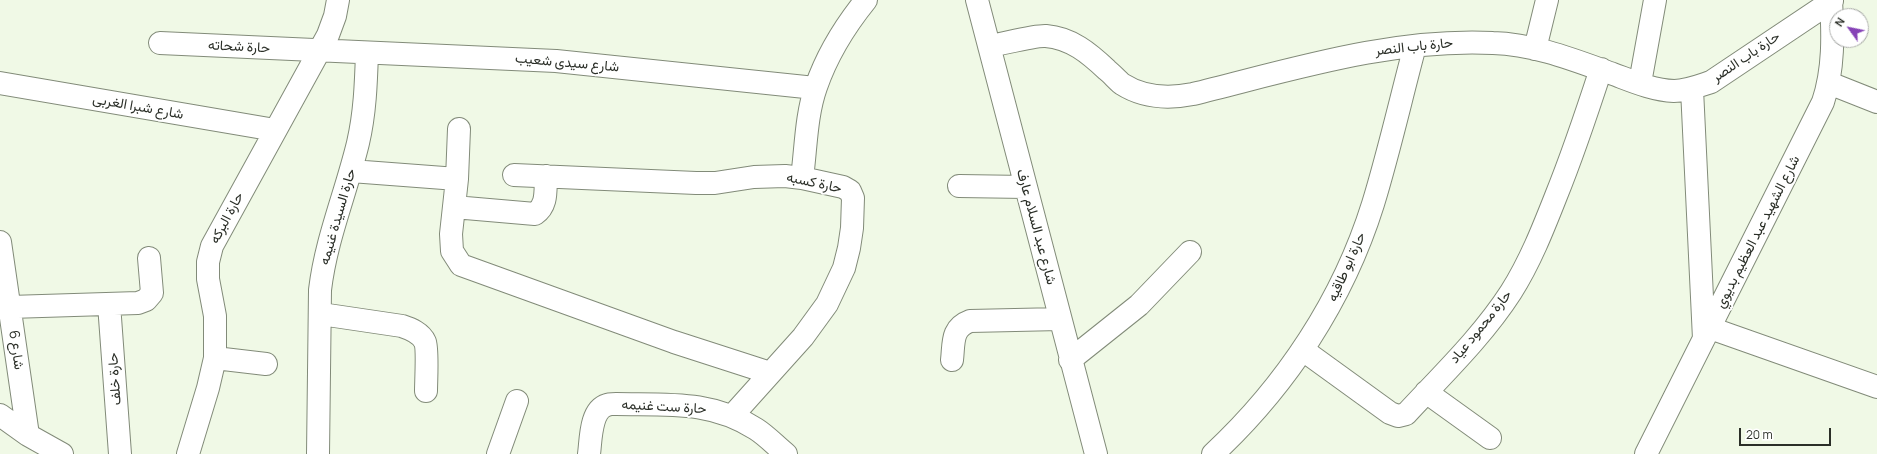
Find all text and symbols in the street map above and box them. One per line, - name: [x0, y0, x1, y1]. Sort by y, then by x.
- north arrow: [1829, 8, 1869, 48]
- text: N: [1831, 14, 1848, 29]
- street label: حارة باب النصر: [1709, 28, 1783, 86]
- street label: حارة باب النصر: [1374, 35, 1454, 59]
- street label: حارة شحاته: [208, 37, 270, 57]
- street label: شارع سيدى شعيب: [514, 50, 620, 76]
- street label: شارع شبرا الغربى: [91, 91, 185, 123]
- street label: شارع الشهيد عبد العظيم بديوي: [1712, 153, 1804, 311]
- street label: حارة السيدة غنيمه: [316, 167, 360, 267]
- street label: شارع عبد السلام عارف: [1012, 167, 1060, 287]
- street label: حارة كسبه: [785, 169, 843, 197]
- street label: حارة البركه: [206, 189, 248, 247]
- street label: حارة ابو طاقيه: [1324, 230, 1370, 304]
- street label: حارة محمود عياد: [1446, 287, 1516, 367]
- street label: شارع 6: [5, 329, 27, 371]
- street label: حارة خلف: [105, 352, 125, 406]
- street label: حارة ست غنيمه: [621, 396, 707, 418]
- scale bar: [1741, 420, 1833, 446]
- text: 20 m: [1746, 426, 1773, 443]

